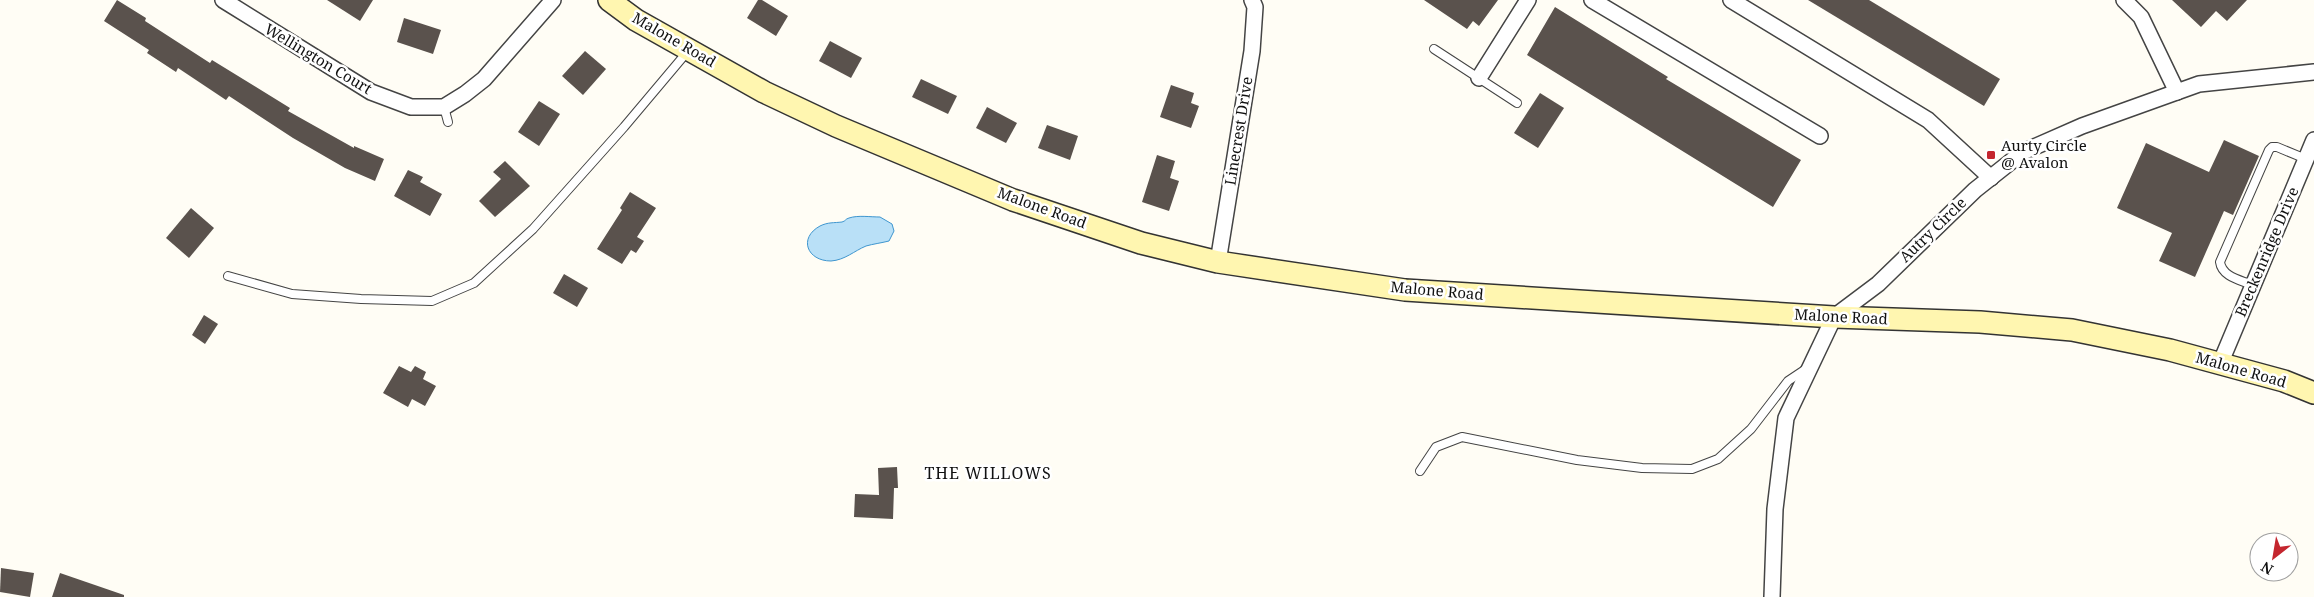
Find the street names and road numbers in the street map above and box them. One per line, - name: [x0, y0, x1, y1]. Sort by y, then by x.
- street label: Malone Road: [629, 7, 720, 71]
- street label: Wellington Court: [261, 18, 376, 98]
- street label: Linecrest Drive: [1220, 75, 1256, 187]
- street label: Malone Road: [995, 182, 1090, 232]
- street label: Breckenridge Drive: [2230, 184, 2302, 319]
- street label: Autry Circle: [1895, 192, 1970, 266]
- street label: Malone Road: [1390, 276, 1485, 304]
- street label: Malone Road: [1794, 304, 1888, 328]
- street label: Malone Road: [2194, 347, 2289, 392]

